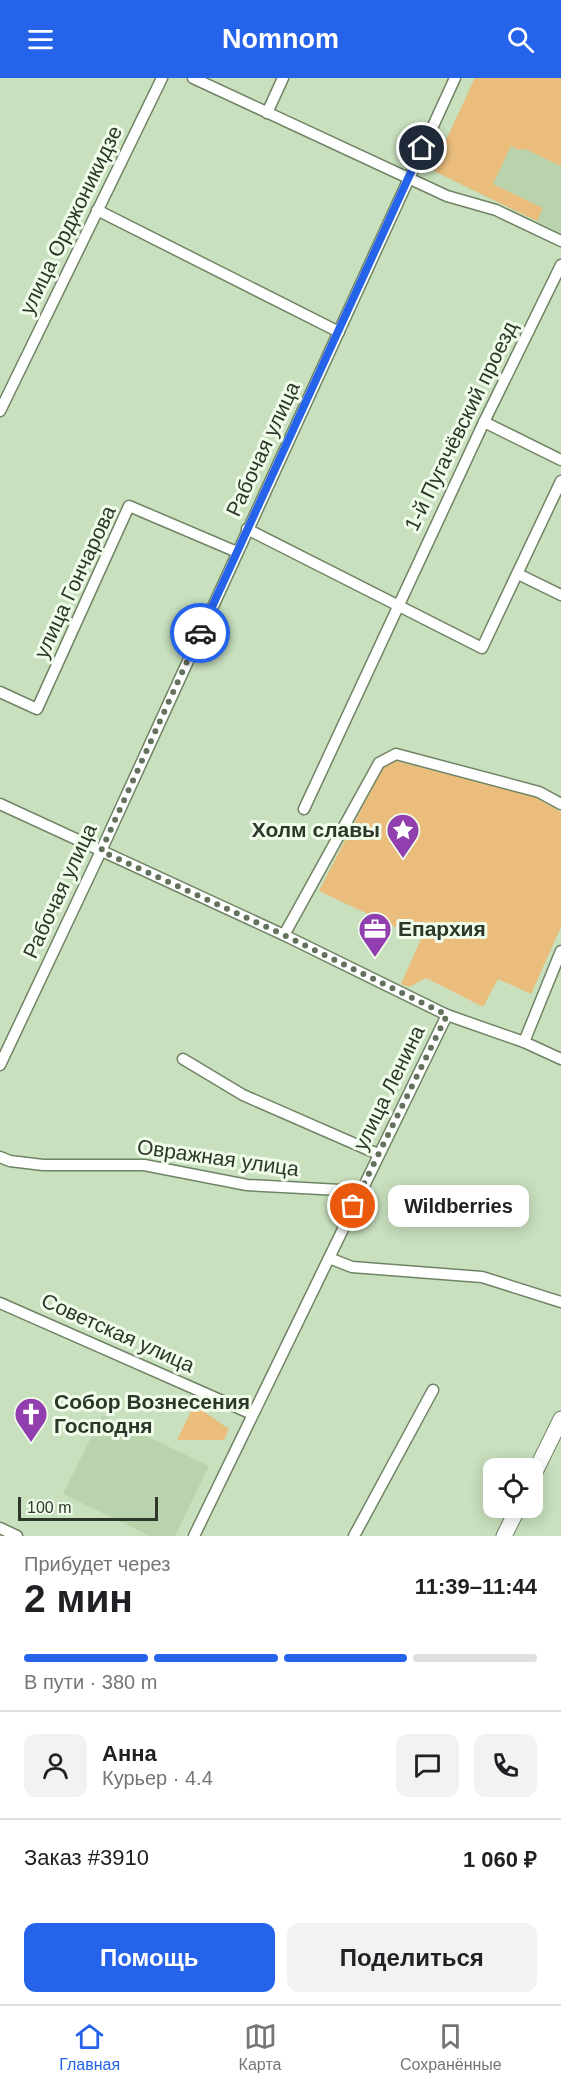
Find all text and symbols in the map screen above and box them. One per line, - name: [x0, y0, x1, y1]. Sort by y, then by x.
- icon: menu: [24, 23, 57, 56]
- icon: search: [504, 23, 537, 56]
- text: Nomnom: [222, 24, 339, 54]
- street label: улица Орджоникидзе: [15, 122, 126, 318]
- pin: [396, 122, 447, 173]
- icon: home: [405, 131, 438, 164]
- street label: 1-й Пугачёвский проезд: [400, 317, 521, 534]
- street label: Рабочая улица: [221, 378, 304, 520]
- street label: улица Гончарова: [29, 502, 120, 662]
- courier: [170, 603, 230, 663]
- icon: car: [184, 617, 217, 650]
- place icon: Холм славы: [385, 812, 421, 859]
- place label: Холм славы: [252, 818, 380, 841]
- street label: Рабочая улица: [18, 820, 101, 962]
- office icon: Епархия: [357, 911, 393, 958]
- place label: Епархия: [398, 917, 486, 940]
- street label: улица Ленина: [348, 1022, 429, 1154]
- street label: Овражная улица: [136, 1135, 301, 1180]
- pin: [327, 1180, 378, 1231]
- callout: Wildberries: [389, 1185, 530, 1227]
- icon: bag: [336, 1189, 369, 1222]
- text: Wildberries: [404, 1195, 513, 1217]
- street label: Советская улица: [38, 1289, 198, 1377]
- place label: Собор Вознесения Господня: [54, 1390, 250, 1437]
- church icon: Собор Вознесения Господня: [13, 1396, 49, 1443]
- map controls: [483, 1458, 543, 1518]
- button: locate: [483, 1458, 543, 1518]
- scale bar: [18, 1494, 158, 1522]
- text: 100 m: [27, 1499, 71, 1516]
- text: Прибудет через: [24, 1553, 170, 1575]
- text: 11:39–11:44: [415, 1574, 537, 1599]
- text: 2 мин: [24, 1577, 133, 1620]
- text: В пути · 380 m: [24, 1671, 157, 1693]
- button: person: [24, 1734, 87, 1797]
- button: chat: [396, 1734, 459, 1797]
- button: phone: [474, 1734, 537, 1797]
- text: Анна: [102, 1741, 157, 1766]
- text: Курьер · 4.4: [102, 1767, 213, 1789]
- text: Заказ #3910: [24, 1845, 149, 1870]
- text: 1 060 ₽: [463, 1847, 537, 1872]
- button: Помощь: [24, 1923, 275, 1992]
- button: Поделиться: [287, 1923, 537, 1992]
- tab: Главная: [59, 2020, 120, 2074]
- tab: Карта: [239, 2020, 281, 2074]
- tab: Сохранённые: [400, 2020, 502, 2074]

